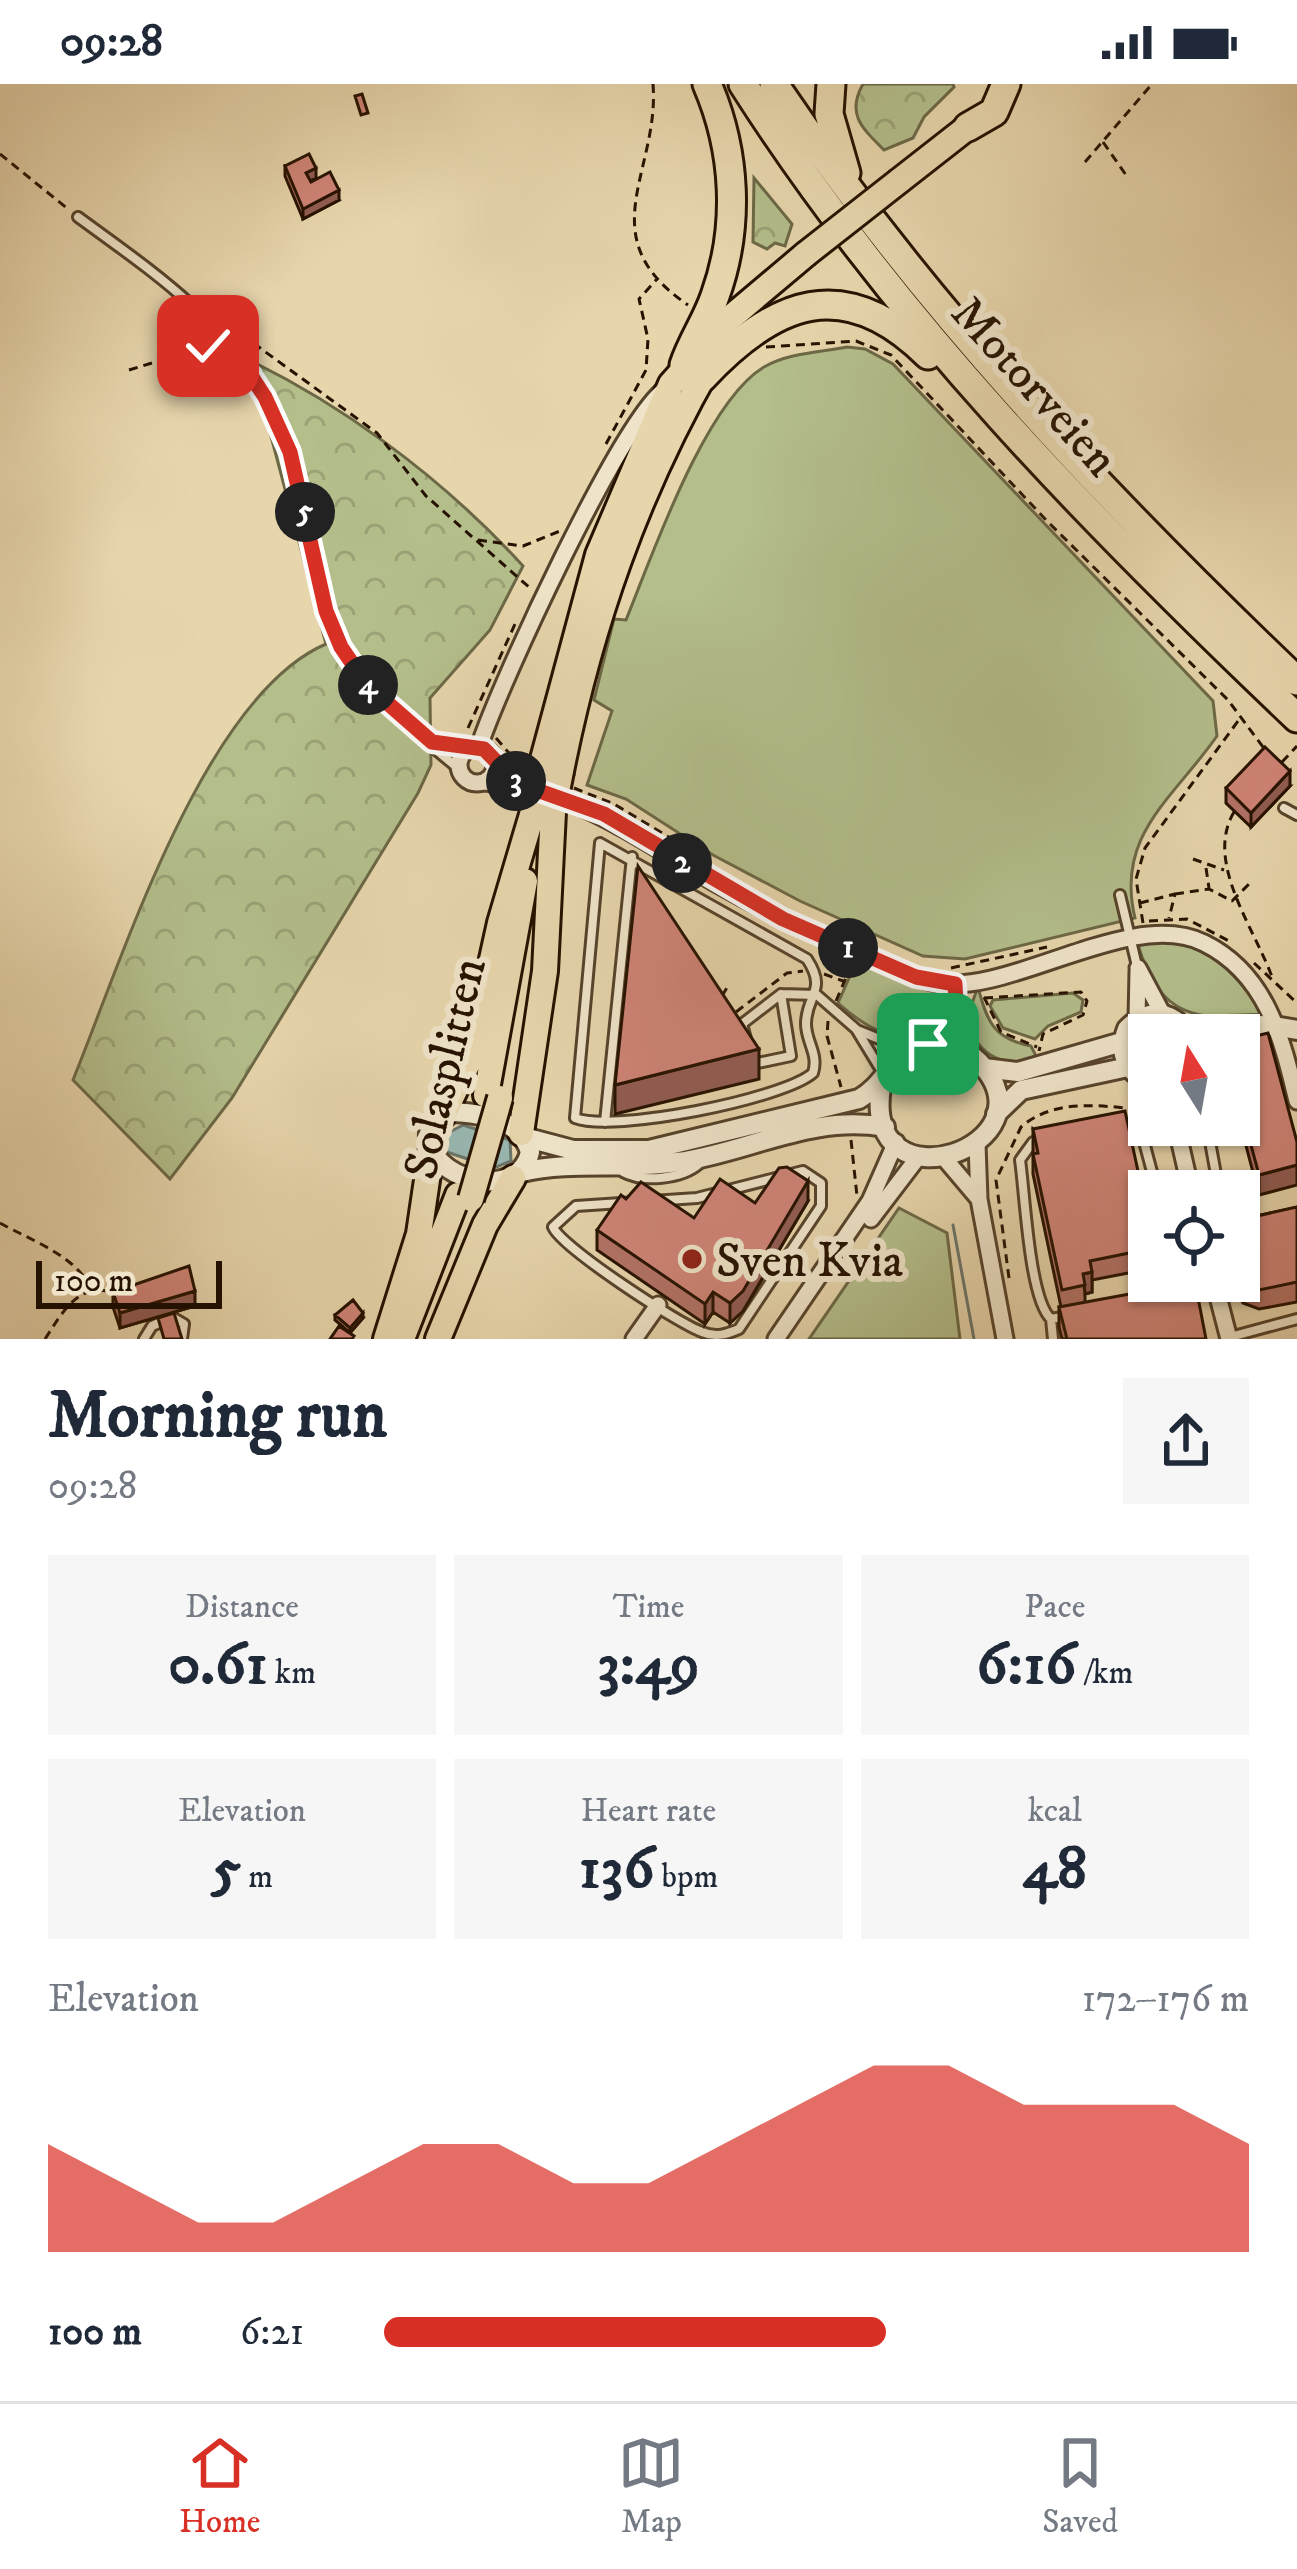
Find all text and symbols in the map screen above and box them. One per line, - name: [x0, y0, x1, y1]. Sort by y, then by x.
- text: 09:28: [60, 14, 163, 70]
- street label: Motorveien: [937, 285, 1130, 489]
- pin: [157, 295, 259, 397]
- icon: check: [175, 313, 241, 379]
- pin: 5: [275, 482, 335, 542]
- text: 5: [297, 491, 313, 532]
- pin: 4: [338, 655, 398, 715]
- text: 4: [359, 664, 378, 705]
- pin: 3: [486, 751, 546, 811]
- text: 3: [510, 760, 522, 801]
- pin: 2: [652, 833, 712, 893]
- text: 2: [674, 842, 690, 883]
- pin: 1: [818, 918, 878, 978]
- text: 1: [842, 927, 854, 968]
- street label: Solasplitten: [391, 952, 500, 1185]
- pin: [877, 993, 979, 1095]
- icon: arrive: [895, 1011, 961, 1077]
- north arrow: [1128, 1014, 1260, 1146]
- map controls: [1128, 1014, 1260, 1302]
- button: locate: [1128, 1170, 1260, 1302]
- place label: Sven Kvia: [716, 1232, 904, 1292]
- marker: Sven Kvia: [679, 1246, 705, 1272]
- scale bar: [36, 1255, 222, 1308]
- text: 100 m: [54, 1261, 133, 1302]
- text: Morning run: [48, 1376, 387, 1458]
- button: share: [1123, 1378, 1249, 1504]
- text: 09:28: [48, 1462, 137, 1511]
- text: Distance: [185, 1587, 299, 1628]
- text: Time: [613, 1587, 684, 1628]
- text: Pace: [1024, 1587, 1085, 1628]
- text: 0.61: [168, 1628, 268, 1703]
- text: 3:49: [597, 1628, 700, 1703]
- text: 6:16: [976, 1628, 1076, 1703]
- text: km: [268, 1653, 316, 1694]
- text: /km: [1076, 1653, 1133, 1694]
- text: Elevation: [178, 1791, 306, 1832]
- text: Heart rate: [581, 1791, 716, 1832]
- text: kcal: [1028, 1791, 1082, 1832]
- text: 5: [211, 1832, 241, 1907]
- text: 136: [579, 1832, 654, 1907]
- text: 48: [1023, 1832, 1087, 1907]
- text: m: [241, 1857, 273, 1898]
- text: bpm: [654, 1857, 718, 1898]
- text: Elevation: [48, 1975, 199, 2024]
- text: 172–176 m: [1082, 1975, 1249, 2024]
- text: 100 m: [48, 2308, 142, 2357]
- text: 6:21: [240, 2308, 304, 2357]
- tab: Home: [179, 2430, 261, 2543]
- tab: Map: [618, 2430, 684, 2543]
- tab: Saved: [1042, 2430, 1118, 2543]

